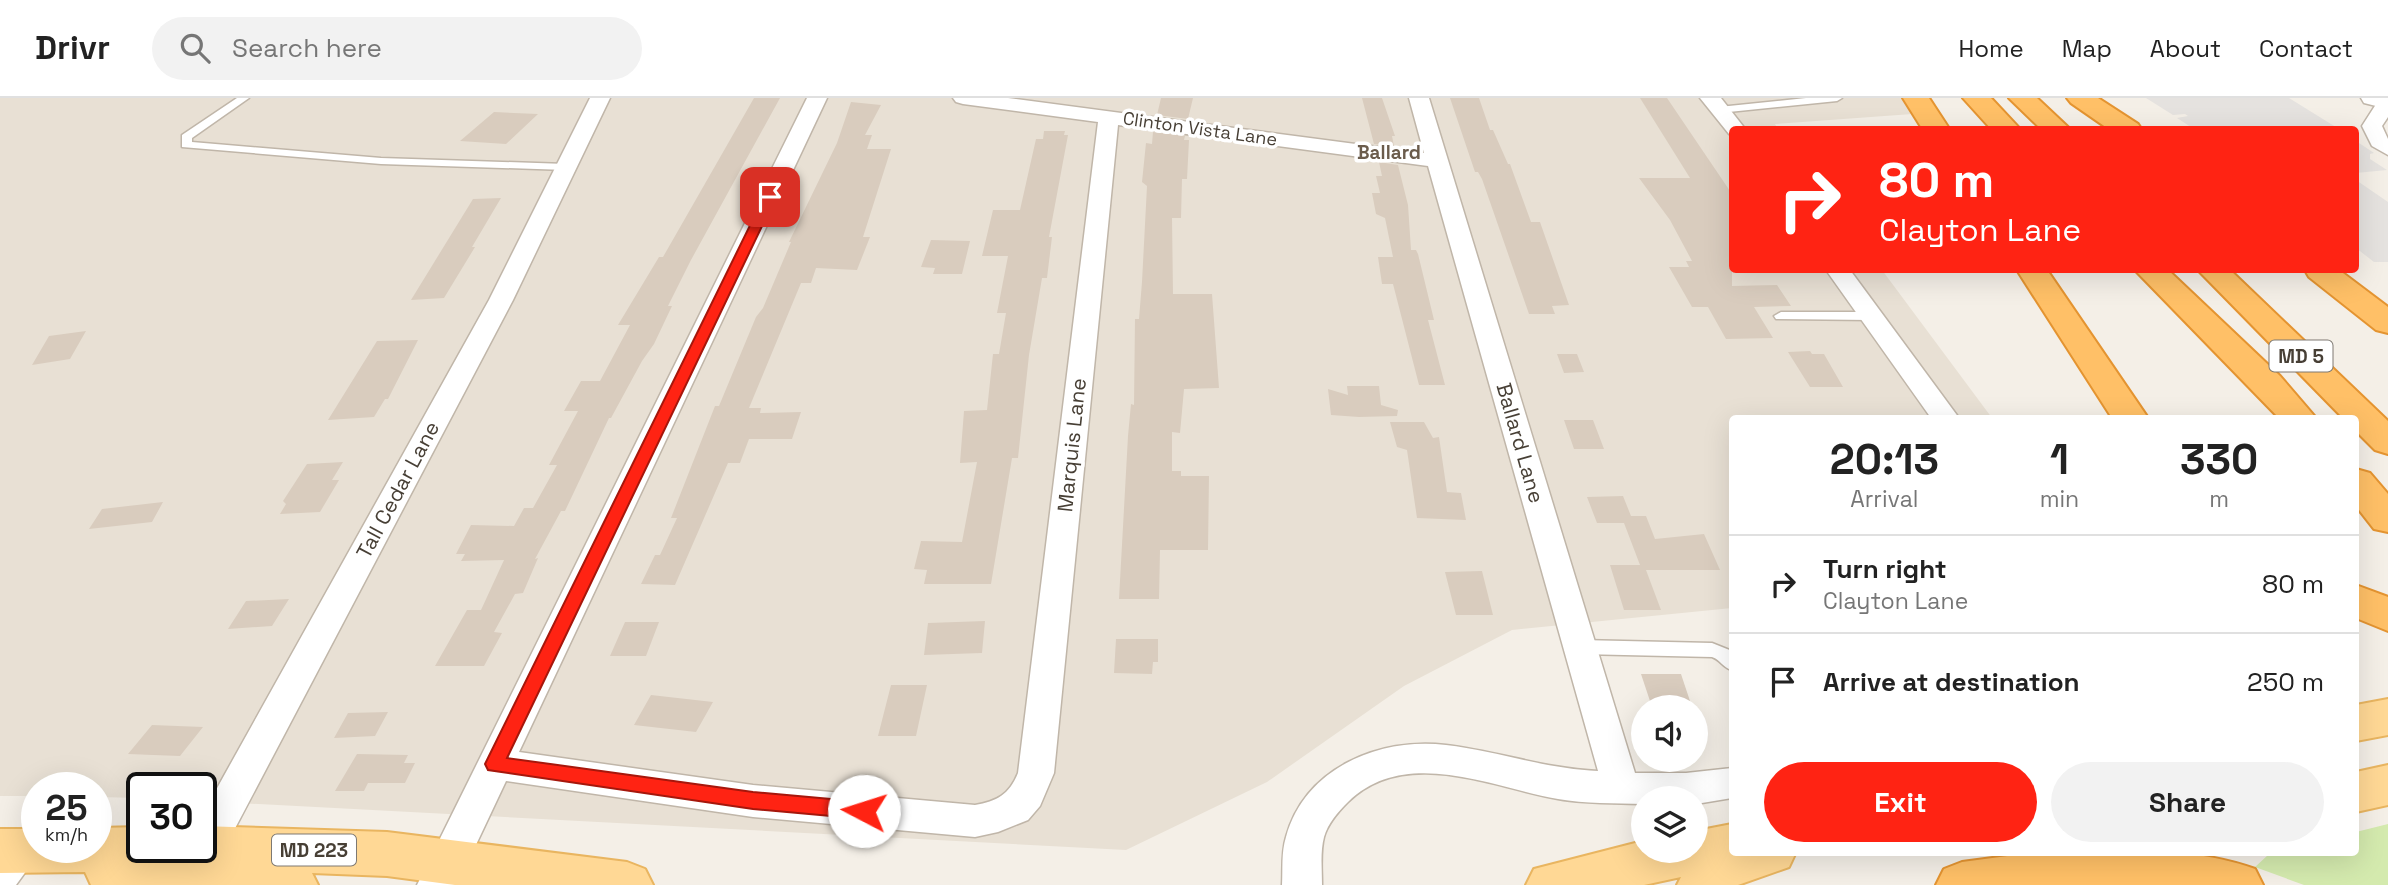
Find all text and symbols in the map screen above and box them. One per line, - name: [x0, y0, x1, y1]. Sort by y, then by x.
- search box: [152, 17, 642, 80]
- text: Drivr: [35, 27, 110, 69]
- icon: search: [176, 29, 214, 67]
- text: Search here: [232, 31, 382, 65]
- text: Home: [1958, 33, 2024, 64]
- text: Map: [2062, 33, 2112, 64]
- text: About: [2150, 33, 2221, 64]
- text: Contact: [2259, 33, 2353, 64]
- street label: Clinton Vista Lane: [1121, 106, 1279, 151]
- district label: Ballard: [1357, 140, 1421, 165]
- text: 80 m: [1879, 149, 1994, 211]
- icon: right: [1764, 154, 1855, 245]
- pin: [740, 167, 800, 227]
- icon: arrive: [751, 178, 789, 216]
- text: Clayton Lane: [1879, 210, 2081, 250]
- road number: MD 5: [2270, 340, 2332, 372]
- street label: Marquis Lane: [1051, 377, 1092, 513]
- street label: Ballard Lane: [1490, 380, 1550, 506]
- street label: Tall Cedar Lane: [350, 416, 445, 563]
- text: 20:13: [1830, 433, 1939, 486]
- text: 1: [2050, 433, 2069, 486]
- text: 330: [2180, 433, 2258, 486]
- text: Arrival: [1850, 484, 1919, 514]
- text: min: [2040, 484, 2079, 514]
- text: m: [2209, 484, 2229, 514]
- text: Turn right: [1823, 552, 1947, 586]
- icon: right: [1764, 565, 1802, 603]
- text: 80 m: [2262, 567, 2324, 601]
- text: Clayton Lane: [1823, 586, 1968, 616]
- icon: arrive: [1764, 663, 1802, 701]
- text: Arrive at destination: [1823, 665, 2080, 699]
- text: 250 m: [2247, 665, 2324, 699]
- map controls: [1631, 695, 1708, 863]
- button: sound: [1631, 695, 1708, 772]
- button: Exit: [1764, 762, 2037, 842]
- button: Share: [2051, 762, 2324, 842]
- speed limit sign: 30: [126, 772, 217, 863]
- position arrow: [827, 774, 901, 848]
- text: 25: [46, 786, 87, 830]
- button: layers: [1631, 786, 1708, 863]
- text: km/h: [45, 823, 88, 846]
- road number: MD 223: [272, 834, 356, 866]

